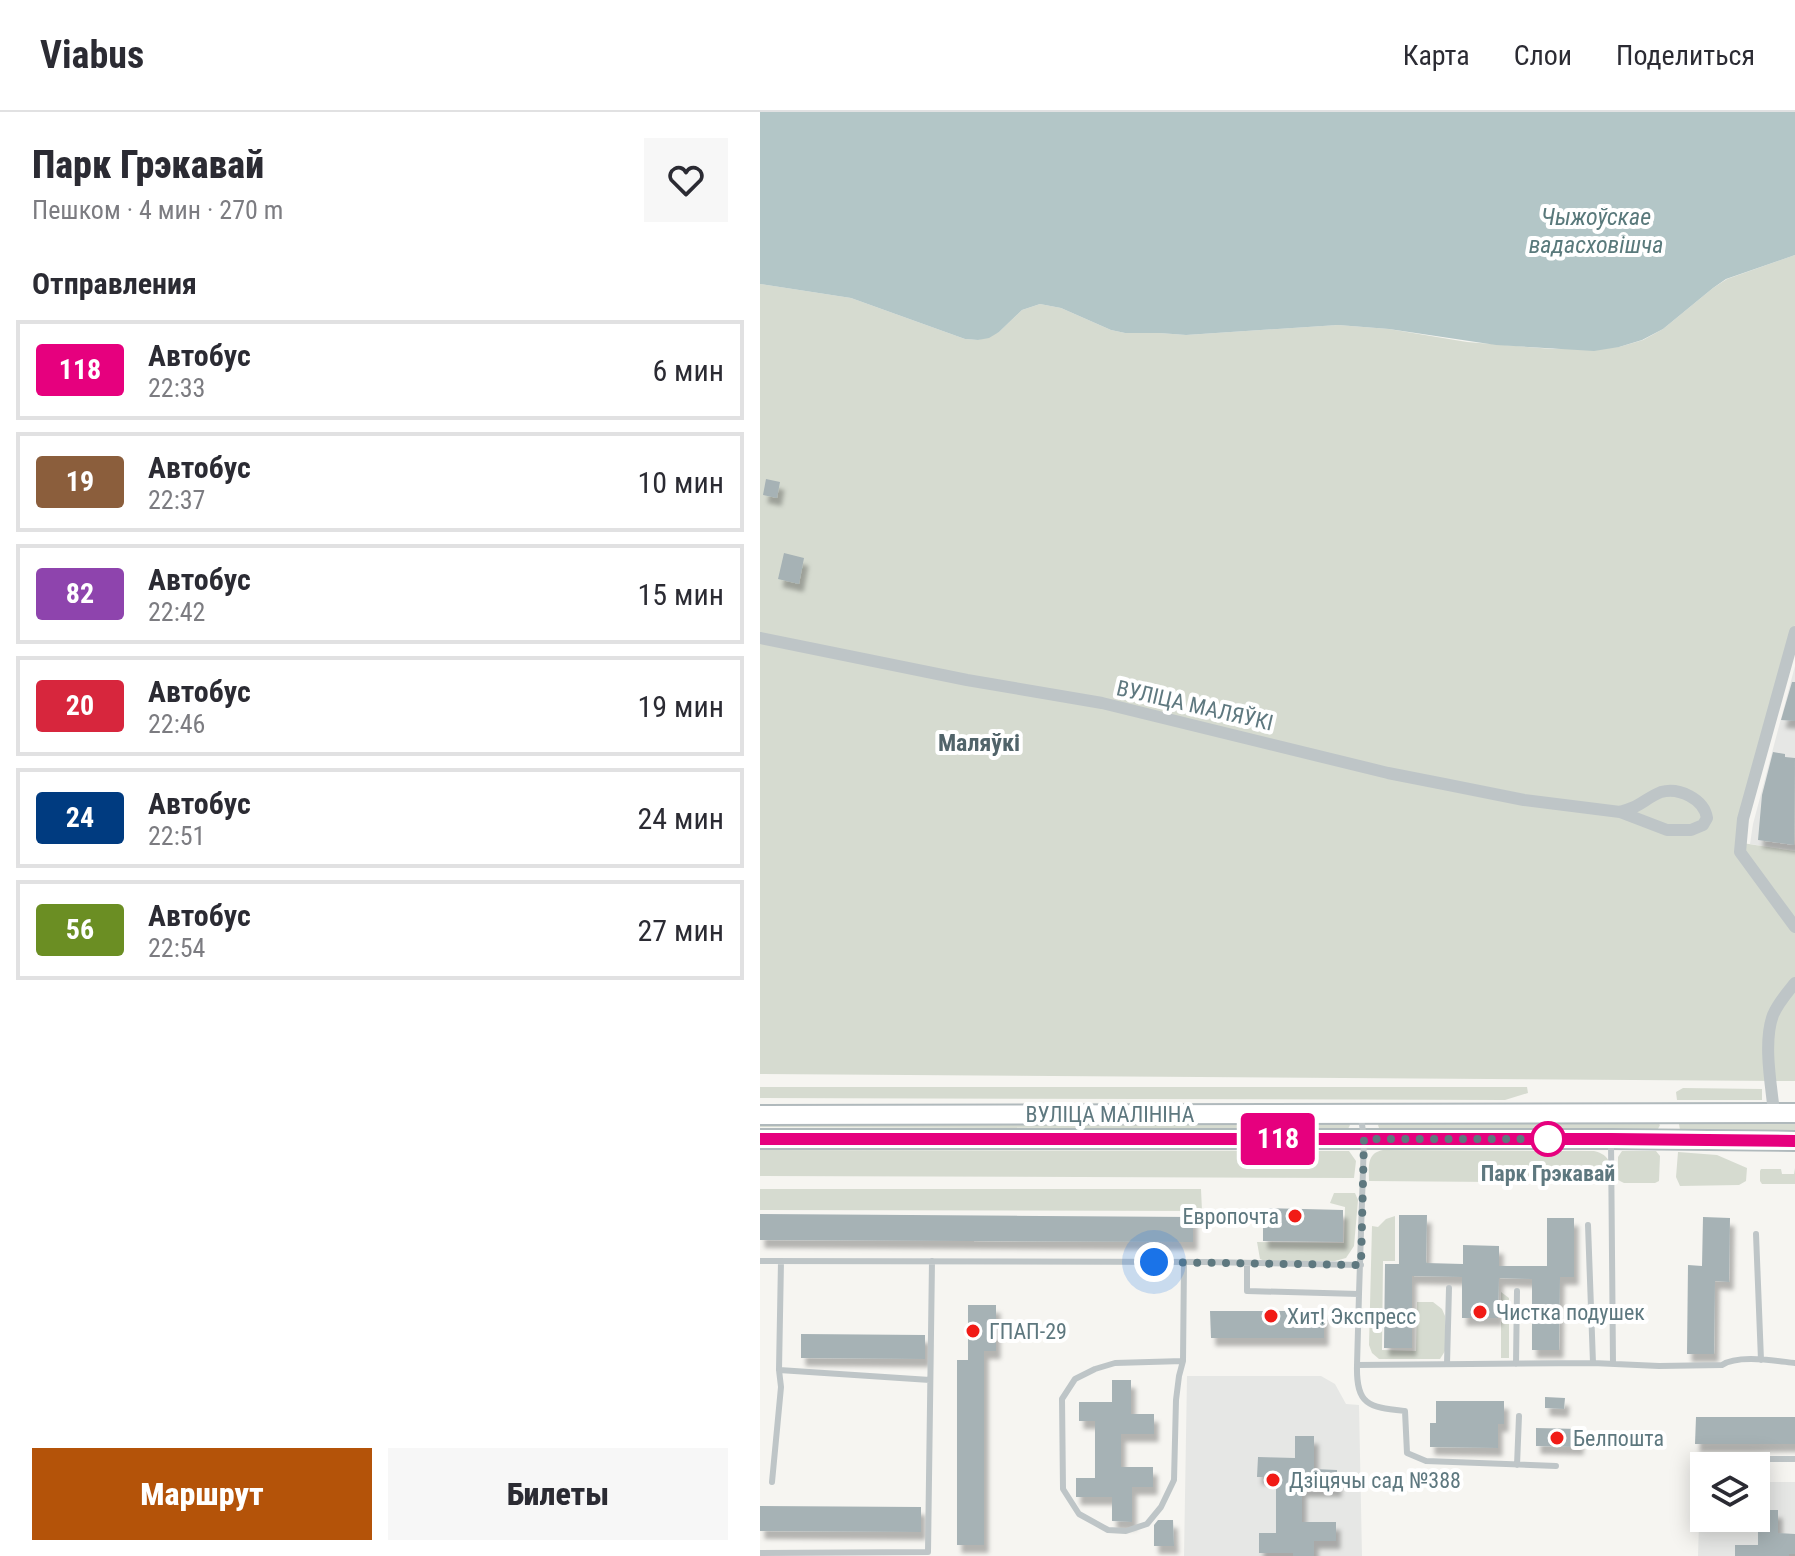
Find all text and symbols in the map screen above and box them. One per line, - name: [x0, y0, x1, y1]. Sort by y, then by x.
- text: Viabus: [40, 33, 144, 77]
- text: Карта: [1403, 39, 1470, 72]
- text: Слои: [1514, 39, 1572, 72]
- text: Поделиться: [1616, 39, 1755, 72]
- button: heart: [644, 138, 728, 222]
- text: Парк Грэкавай: [32, 143, 264, 187]
- text: Пешком · 4 мин · 270 m: [32, 195, 283, 225]
- water label: Чыжоўскае вадасховішча: [1529, 203, 1663, 259]
- text: Отправления: [32, 266, 197, 301]
- text: Автобус: [148, 338, 251, 373]
- text: 118: [59, 353, 101, 386]
- text: 6 мин: [652, 353, 724, 388]
- text: 22:33: [148, 373, 205, 403]
- text: Автобус: [148, 450, 251, 485]
- text: 19: [66, 465, 94, 498]
- text: 10 мин: [638, 465, 724, 500]
- text: 22:37: [148, 485, 205, 515]
- text: Автобус: [148, 562, 251, 597]
- text: 82: [66, 577, 94, 610]
- text: 15 мин: [638, 577, 724, 612]
- text: 22:42: [148, 597, 205, 627]
- text: Автобус: [148, 674, 251, 709]
- street label: ВУЛІЦА МАЛЯЎКІ: [1114, 675, 1276, 736]
- text: 20: [66, 689, 94, 722]
- text: 19 мин: [638, 689, 724, 724]
- text: 22:46: [148, 709, 205, 739]
- district label: Маляўкі: [938, 729, 1020, 757]
- text: Автобус: [148, 786, 251, 821]
- text: 24: [66, 801, 94, 834]
- text: 24 мин: [638, 801, 724, 836]
- text: 22:51: [148, 821, 205, 851]
- text: Автобус: [148, 898, 251, 933]
- text: 56: [66, 913, 94, 946]
- text: 27 мин: [638, 913, 724, 948]
- text: 22:54: [148, 933, 205, 963]
- street label: ВУЛІЦА МАЛІНІНА: [1026, 1102, 1195, 1127]
- line badge: 118: [1232, 1113, 1324, 1165]
- text: 118: [1257, 1122, 1299, 1155]
- marker: Парк Грэкавай: [1531, 1122, 1565, 1156]
- place label: Парк Грэкавай: [1481, 1161, 1615, 1186]
- place label: Европочта: [1183, 1204, 1279, 1229]
- marker: Европочта: [1286, 1207, 1304, 1225]
- your location: [1134, 1242, 1174, 1282]
- place label: Чистка подушек: [1496, 1300, 1645, 1325]
- marker: Чистка подушек: [1471, 1303, 1489, 1321]
- place label: Хит! Экспресс: [1287, 1304, 1416, 1329]
- marker: Хит! Экспресс: [1262, 1307, 1280, 1325]
- place label: ГПАП-29: [989, 1319, 1067, 1344]
- marker: ГПАП-29: [964, 1322, 982, 1340]
- place label: Белпошта: [1573, 1426, 1664, 1451]
- marker: Белпошта: [1548, 1429, 1566, 1447]
- button: Маршрут: [32, 1448, 372, 1540]
- button: Билеты: [388, 1448, 728, 1540]
- map controls: [1690, 1452, 1770, 1532]
- button: layers: [1690, 1452, 1770, 1532]
- place label: Дзіцячы сад №388: [1289, 1468, 1461, 1493]
- marker: Дзіцячы сад №388: [1264, 1471, 1282, 1489]

